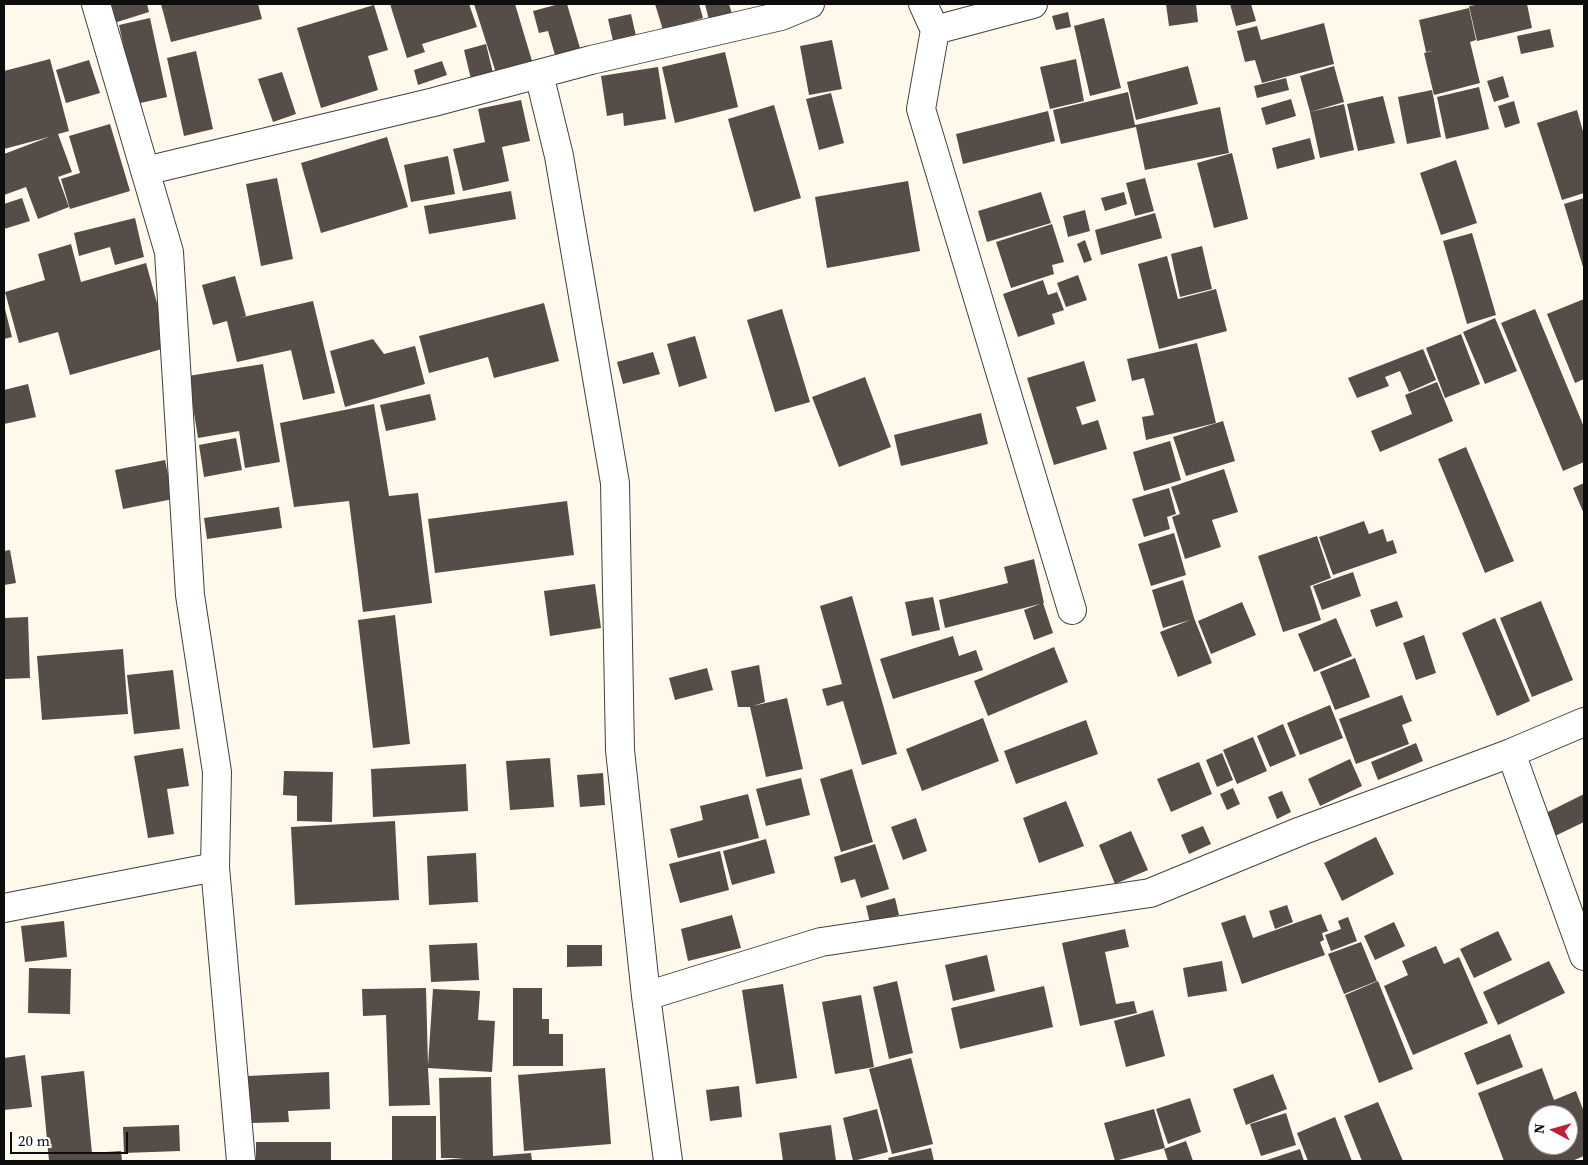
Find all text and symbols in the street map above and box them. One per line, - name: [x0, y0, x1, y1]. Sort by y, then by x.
- north arrow: [1528, 1105, 1578, 1155]
- scale bar: [12, 1122, 130, 1154]
- text: N: [1529, 1122, 1550, 1135]
- text: 20 m: [18, 1130, 50, 1151]

